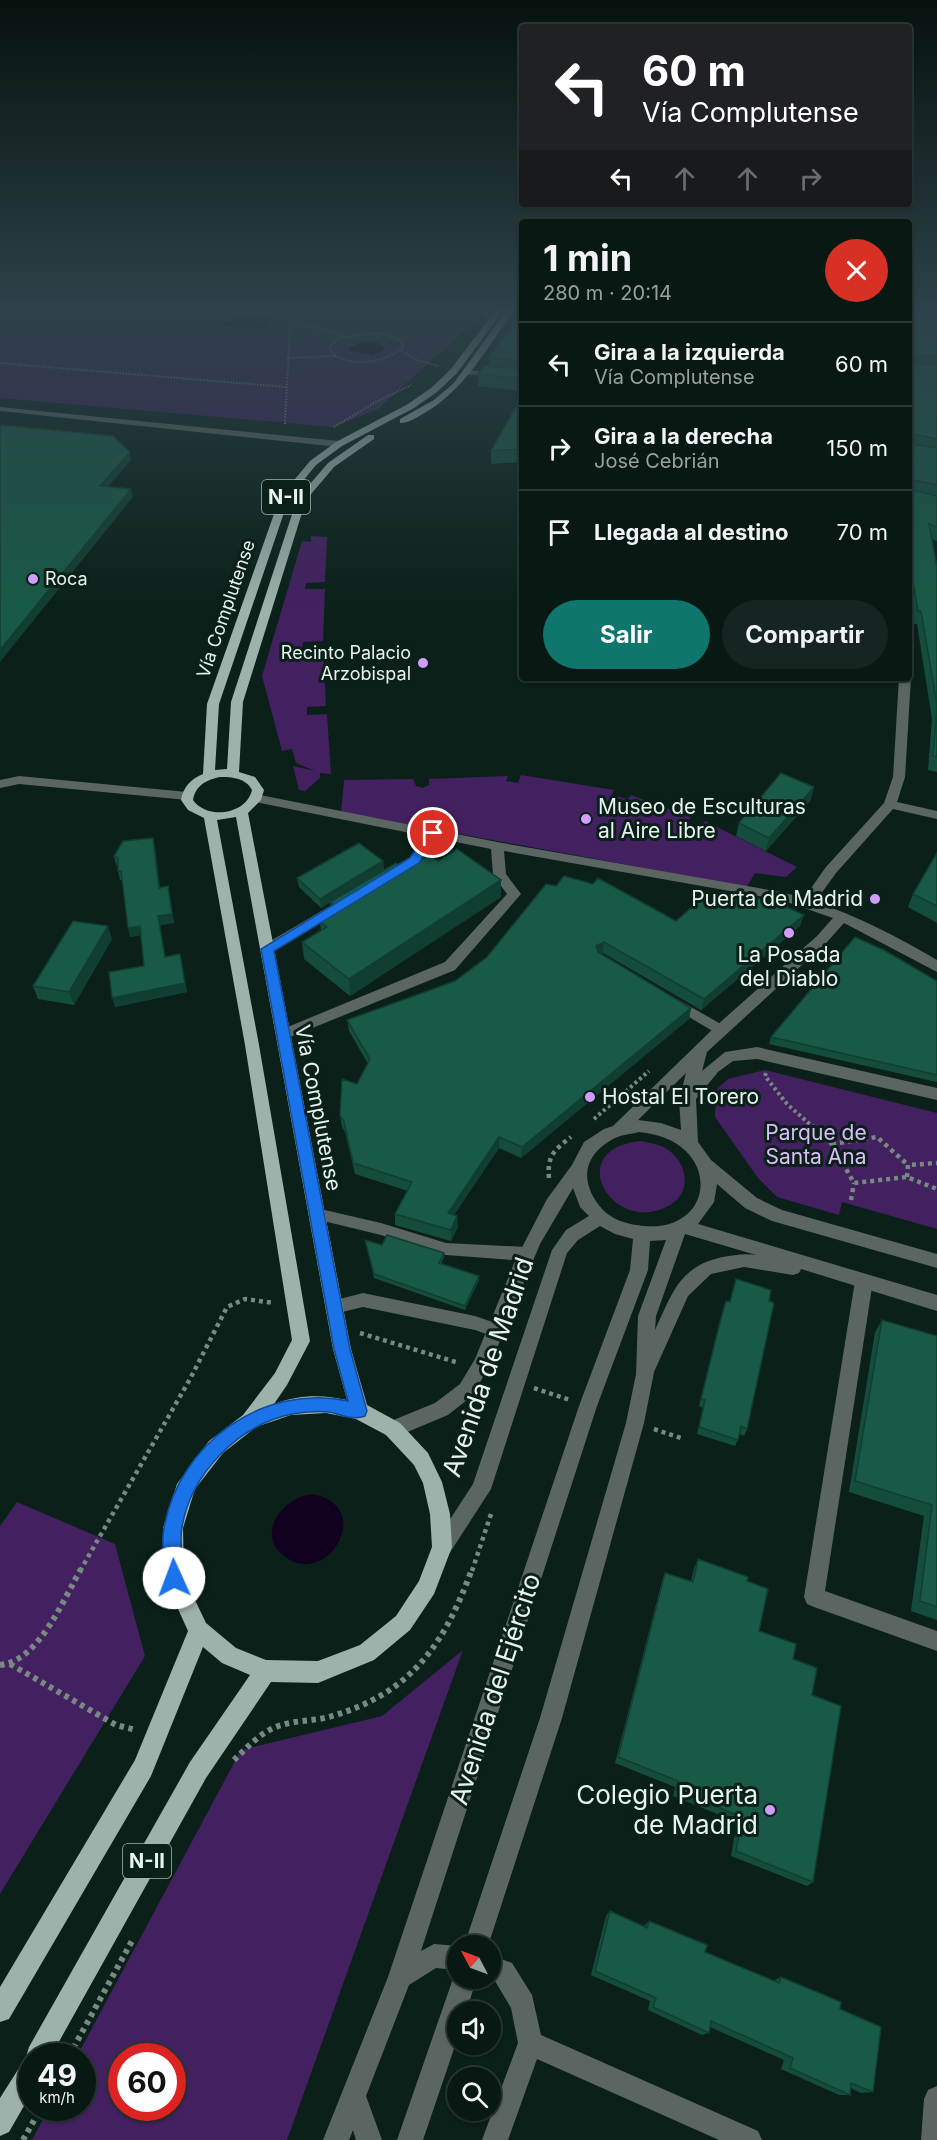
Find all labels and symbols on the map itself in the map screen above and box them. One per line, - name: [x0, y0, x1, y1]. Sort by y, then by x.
- road number: N-II: [262, 480, 310, 514]
- street label: Vía Complutense: [192, 537, 259, 681]
- place label: Roca: [45, 568, 88, 589]
- marker: Roca: [26, 572, 40, 586]
- place label: Recinto Palacio Arzobispal: [281, 642, 411, 684]
- marker: Recinto Palacio Arzobispal: [416, 656, 430, 670]
- place label: Museo de Esculturas al Aire Libre: [598, 794, 806, 843]
- pin: [407, 807, 458, 858]
- marker: Museo de Esculturas al Aire Libre: [579, 812, 593, 826]
- place label: Puerta de Madrid: [691, 886, 863, 911]
- marker: Puerta de Madrid: [868, 892, 882, 906]
- marker: La Posada del Diablo: [782, 926, 796, 940]
- place label: La Posada del Diablo: [738, 942, 841, 991]
- street label: Vía Complutense: [290, 1023, 347, 1193]
- place label: Hostal El Torero: [602, 1084, 759, 1109]
- marker: Hostal El Torero: [583, 1090, 597, 1104]
- park label: Parque de Santa Ana: [765, 1120, 867, 1169]
- street label: Avenida de Madrid: [435, 1253, 540, 1480]
- position arrow: [142, 1546, 206, 1610]
- street label: Avenida del Ejército: [443, 1569, 547, 1808]
- place label: Colegio Puerta de Madrid: [576, 1779, 758, 1840]
- marker: Colegio Puerta de Madrid: [763, 1803, 777, 1817]
- road number: N-II: [123, 1844, 171, 1878]
- north arrow: [447, 1935, 501, 1989]
- speed limit sign: 60: [108, 2043, 186, 2121]

